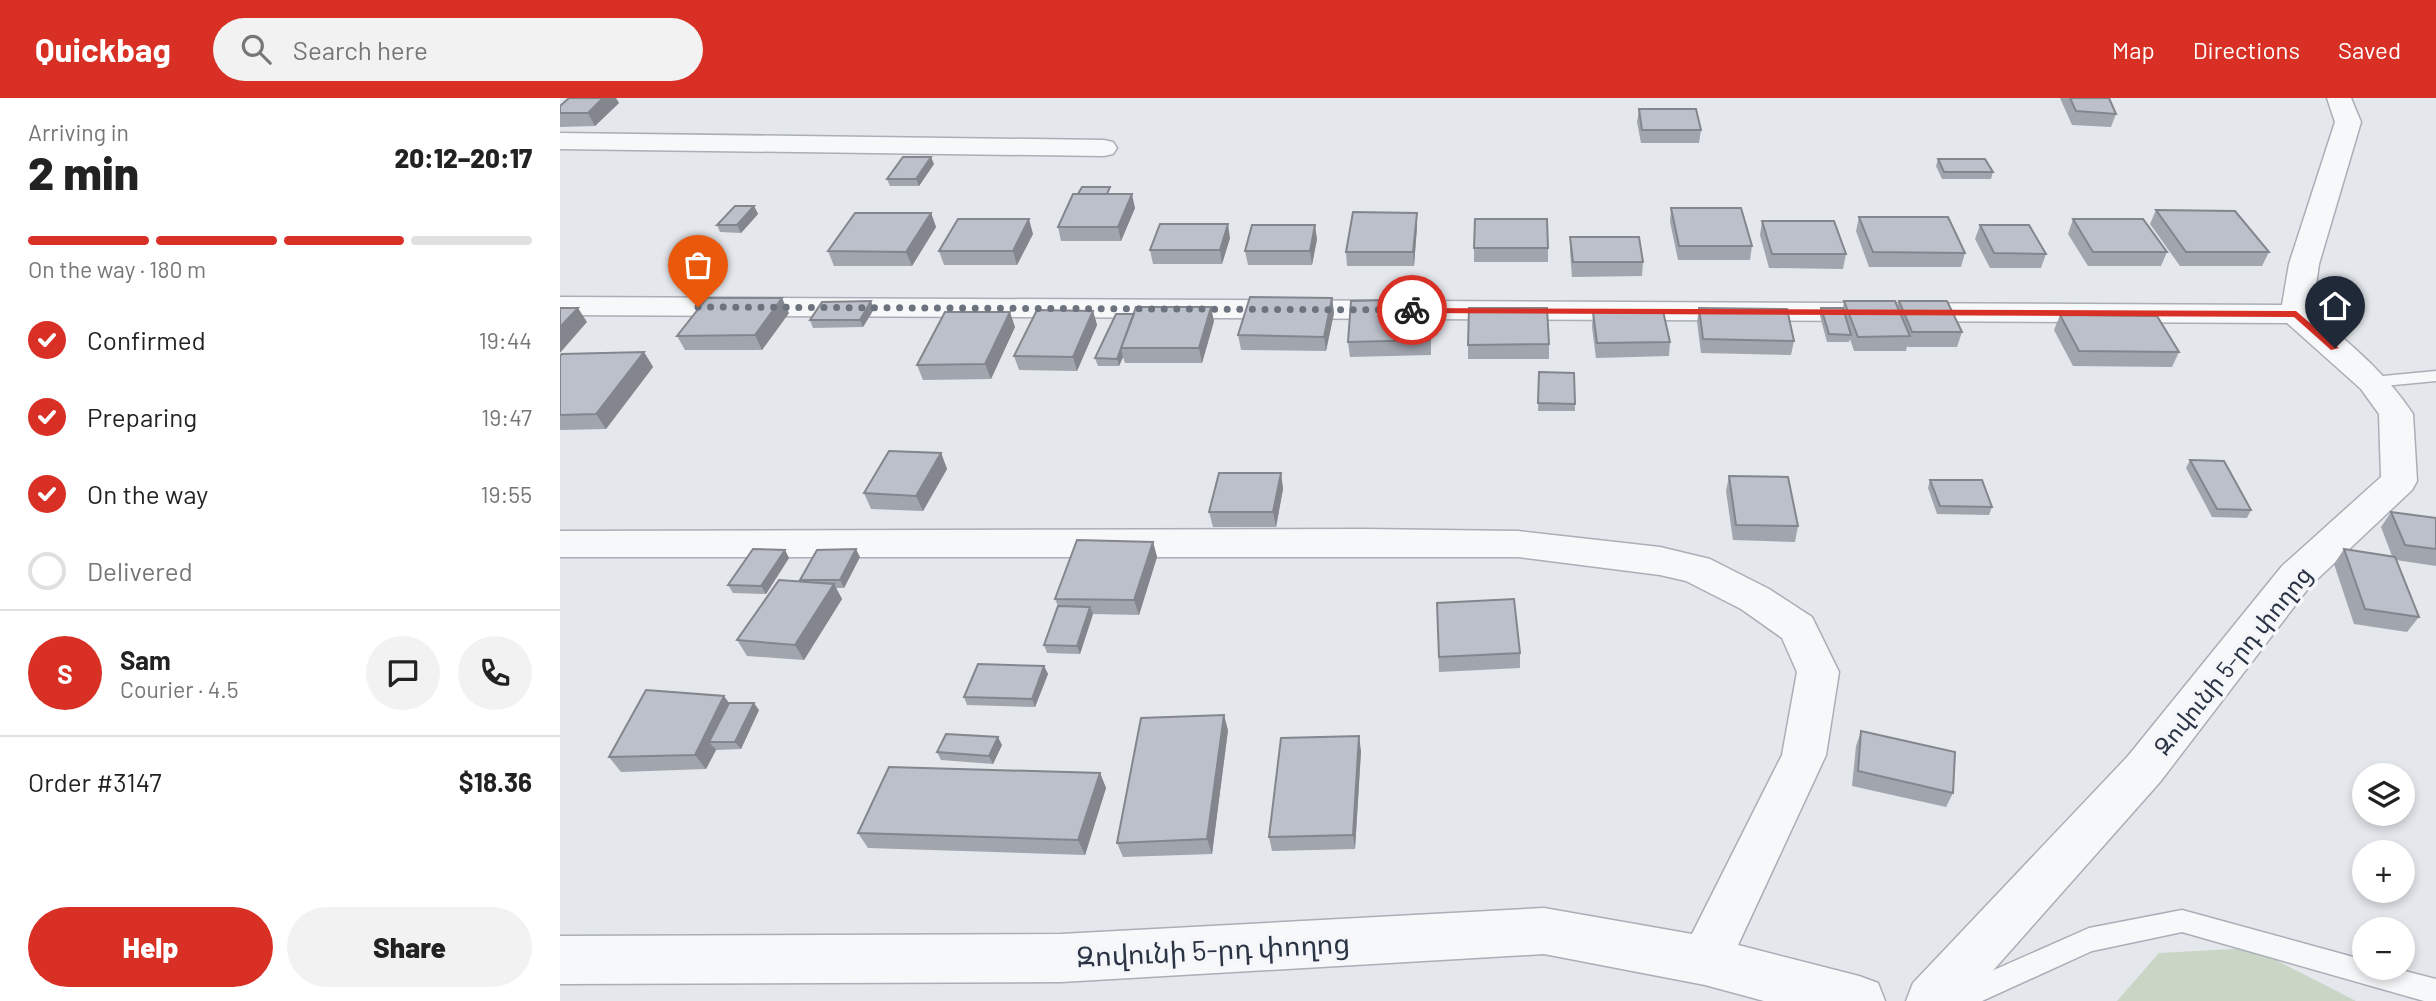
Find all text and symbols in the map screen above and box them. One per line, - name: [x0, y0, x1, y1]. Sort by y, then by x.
- search box: [213, 18, 703, 81]
- text: Quickbag: [35, 29, 171, 69]
- icon: search: [237, 30, 275, 68]
- text: Search here: [293, 34, 428, 65]
- text: Map: [2112, 35, 2155, 64]
- text: Directions: [2193, 35, 2300, 64]
- text: Saved: [2338, 35, 2401, 64]
- text: Arriving in: [28, 118, 129, 146]
- text: 20:12–20:17: [394, 142, 532, 173]
- text: 2 min: [28, 144, 139, 199]
- pin: [668, 235, 728, 307]
- icon: bag: [679, 246, 717, 284]
- text: On the way · 180 m: [28, 255, 206, 283]
- courier: [1377, 275, 1447, 345]
- pin: [2305, 276, 2365, 348]
- icon: home: [2316, 287, 2354, 325]
- icon: bike: [1393, 291, 1431, 329]
- icon: check: [28, 321, 66, 359]
- text: Confirmed: [87, 324, 206, 355]
- text: 19:44: [479, 326, 532, 354]
- icon: check: [28, 398, 66, 436]
- text: Preparing: [87, 401, 197, 432]
- text: 19:47: [481, 403, 532, 431]
- icon: check: [28, 475, 66, 513]
- text: On the way: [87, 478, 208, 509]
- text: 19:55: [481, 480, 532, 508]
- text: Delivered: [87, 555, 193, 586]
- street label: Զովունի 5-րդ փողոց: [2147, 560, 2318, 761]
- button: chat: [366, 636, 440, 710]
- button: phone: [458, 636, 532, 710]
- text: Sam: [120, 644, 171, 675]
- text: S: [57, 658, 73, 689]
- text: Courier · 4.5: [120, 675, 239, 703]
- map controls: [2352, 763, 2415, 980]
- button: layers: [2352, 763, 2415, 826]
- text: Order #3147: [28, 766, 162, 797]
- text: $18.36: [459, 766, 532, 797]
- button: +: [2352, 840, 2415, 903]
- button: Help: [28, 907, 273, 987]
- button: Share: [287, 907, 532, 987]
- button: −: [2352, 917, 2415, 980]
- street label: Զովունի 5-րդ փողոց: [1075, 925, 1351, 974]

